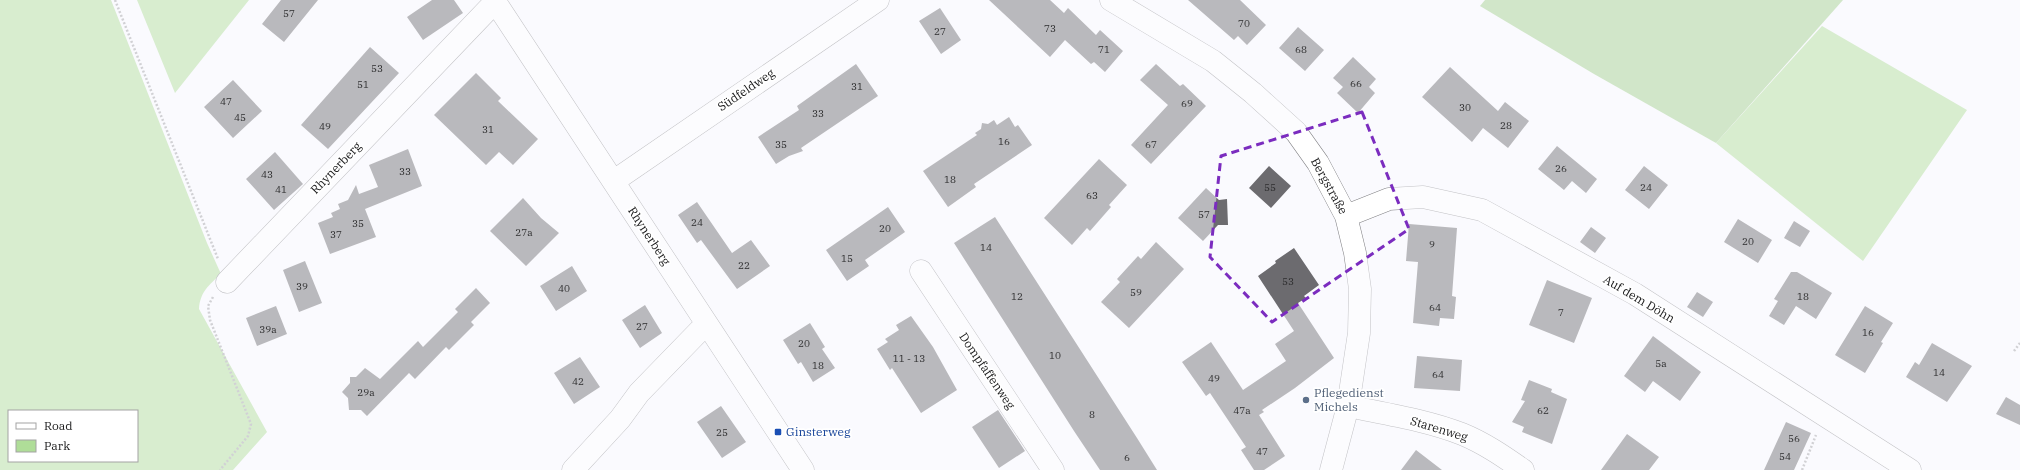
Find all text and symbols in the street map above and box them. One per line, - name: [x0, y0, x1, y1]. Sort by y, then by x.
- house number: 57: [283, 7, 295, 20]
- house number: 70: [1238, 17, 1250, 30]
- house number: 73: [1044, 22, 1056, 35]
- house number: 27: [934, 25, 946, 38]
- house number: 71: [1098, 43, 1110, 56]
- house number: 68: [1295, 43, 1307, 56]
- house number: 53: [371, 62, 383, 75]
- street label: Südfeldweg: [714, 65, 777, 114]
- house number: 66: [1350, 77, 1362, 90]
- house number: 51: [357, 78, 369, 91]
- house number: 31: [851, 80, 863, 93]
- house number: 47: [220, 95, 232, 108]
- house number: 69: [1181, 97, 1193, 110]
- house number: 30: [1459, 101, 1471, 114]
- house number: 33: [812, 107, 824, 120]
- house number: 45: [234, 111, 246, 124]
- house number: 28: [1500, 119, 1512, 132]
- house number: 49: [319, 120, 331, 133]
- house number: 31: [482, 123, 494, 136]
- house number: 16: [998, 135, 1010, 148]
- street label: Rhynerberg: [307, 138, 365, 197]
- house number: 35: [775, 138, 787, 151]
- house number: 67: [1145, 138, 1157, 151]
- street label: Bergstraße: [1308, 155, 1351, 217]
- house number: 26: [1555, 162, 1567, 175]
- house number: 33: [399, 165, 411, 178]
- house number: 43: [261, 168, 273, 181]
- house number: 18: [944, 173, 956, 186]
- house number: 55: [1264, 181, 1276, 194]
- house number: 24: [1640, 181, 1652, 194]
- house number: 41: [275, 183, 287, 196]
- house number: 63: [1086, 189, 1098, 202]
- street label: Rhynerberg: [625, 204, 674, 268]
- house number: 57: [1198, 208, 1210, 221]
- house number: 24: [691, 216, 703, 229]
- house number: 35: [352, 217, 364, 230]
- house number: 20: [879, 222, 891, 235]
- house number: 27a: [515, 226, 533, 239]
- house number: 37: [330, 228, 342, 241]
- house number: 20: [1742, 235, 1754, 248]
- house number: 9: [1429, 238, 1435, 251]
- house number: 14: [980, 241, 992, 254]
- house number: 15: [841, 252, 853, 265]
- house number: 22: [738, 259, 750, 272]
- street label: Auf dem Döhn: [1601, 271, 1678, 326]
- house number: 53: [1282, 275, 1294, 288]
- house number: 39: [296, 280, 308, 293]
- house number: 40: [558, 282, 570, 295]
- house number: 59: [1130, 286, 1142, 299]
- house number: 12: [1011, 290, 1023, 303]
- house number: 18: [1797, 290, 1809, 303]
- house number: 64: [1429, 301, 1441, 314]
- house number: 7: [1558, 306, 1564, 319]
- house number: 27: [636, 320, 648, 333]
- house number: 39a: [259, 323, 277, 336]
- house number: 16: [1862, 326, 1874, 339]
- street label: Dompfaffenweg: [956, 330, 1019, 412]
- house number: 20: [798, 337, 810, 350]
- house number: 10: [1049, 349, 1061, 362]
- house number: 11 - 13: [893, 352, 925, 365]
- house number: 5a: [1655, 357, 1667, 370]
- house number: 18: [812, 359, 824, 372]
- house number: 14: [1933, 366, 1945, 379]
- house number: 64: [1432, 368, 1444, 381]
- house number: 49: [1208, 372, 1220, 385]
- house number: 42: [572, 375, 584, 388]
- place label: Pflegedienst Michels: [1314, 385, 1384, 414]
- house number: 29a: [357, 386, 375, 399]
- marker: Pflegedienst Michels: [1301, 395, 1311, 405]
- house number: 47a: [1233, 404, 1251, 417]
- house number: 62: [1537, 404, 1549, 417]
- house number: 8: [1089, 408, 1095, 421]
- legend: [8, 410, 138, 462]
- street label: Starenweg: [1409, 413, 1470, 445]
- text: Road: [44, 418, 73, 433]
- place label: Ginsterweg: [786, 424, 851, 439]
- house number: 25: [716, 426, 728, 439]
- marker: Ginsterweg: [773, 427, 783, 437]
- house number: 56: [1788, 432, 1800, 445]
- text: Park: [44, 438, 70, 453]
- house number: 47: [1256, 445, 1268, 458]
- house number: 54: [1779, 450, 1791, 463]
- house number: 6: [1124, 451, 1130, 464]

